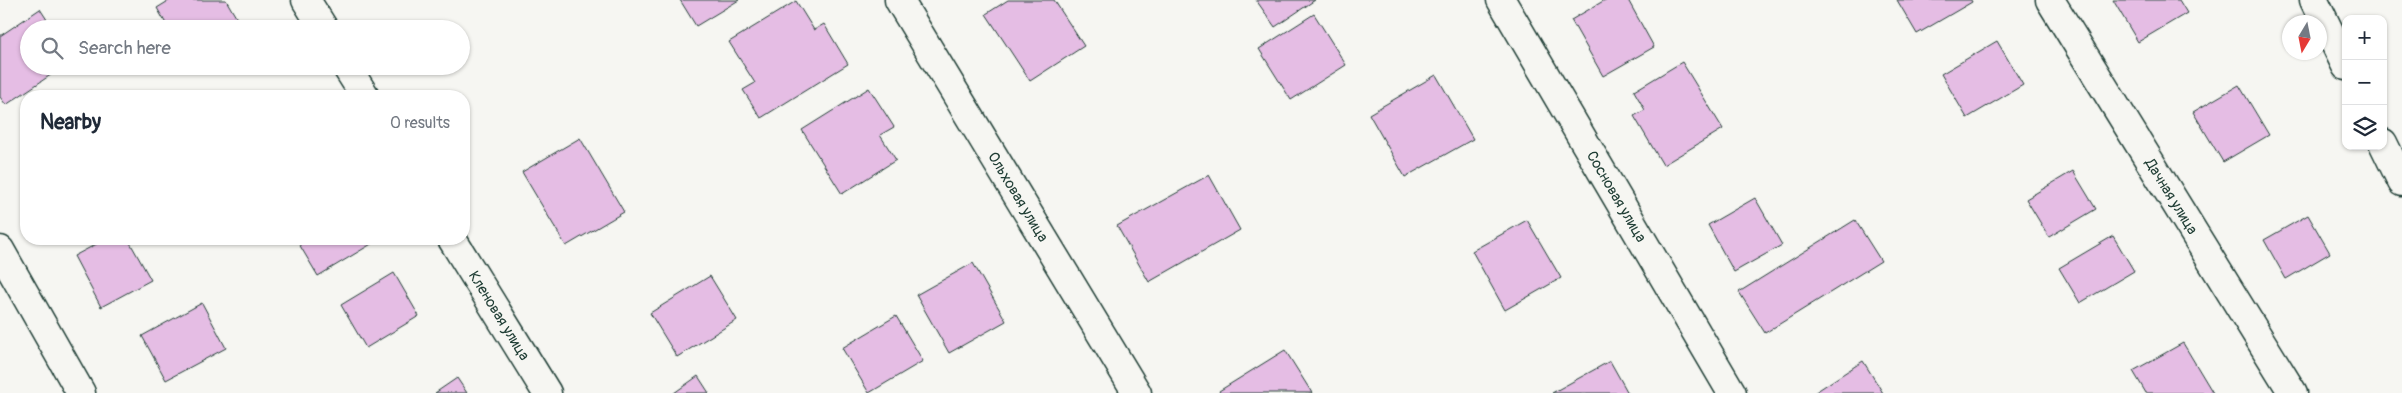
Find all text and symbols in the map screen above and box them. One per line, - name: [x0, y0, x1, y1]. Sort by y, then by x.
- north arrow: [2282, 15, 2327, 60]
- map controls: [2342, 15, 2387, 150]
- button: +: [2342, 15, 2387, 60]
- search box: [20, 20, 470, 75]
- icon: search: [38, 34, 66, 62]
- text: Search here: [78, 36, 171, 60]
- button: −: [2342, 60, 2387, 105]
- button: layers: [2342, 105, 2387, 150]
- text: Nearby: [40, 109, 101, 136]
- text: 0 results: [390, 113, 450, 133]
- street label: Ольховая улица: [984, 148, 1053, 245]
- street label: Сосновая улица: [1582, 148, 1651, 246]
- street label: Дачная улица: [2140, 154, 2202, 238]
- street label: Кленовая улица: [465, 267, 534, 364]

